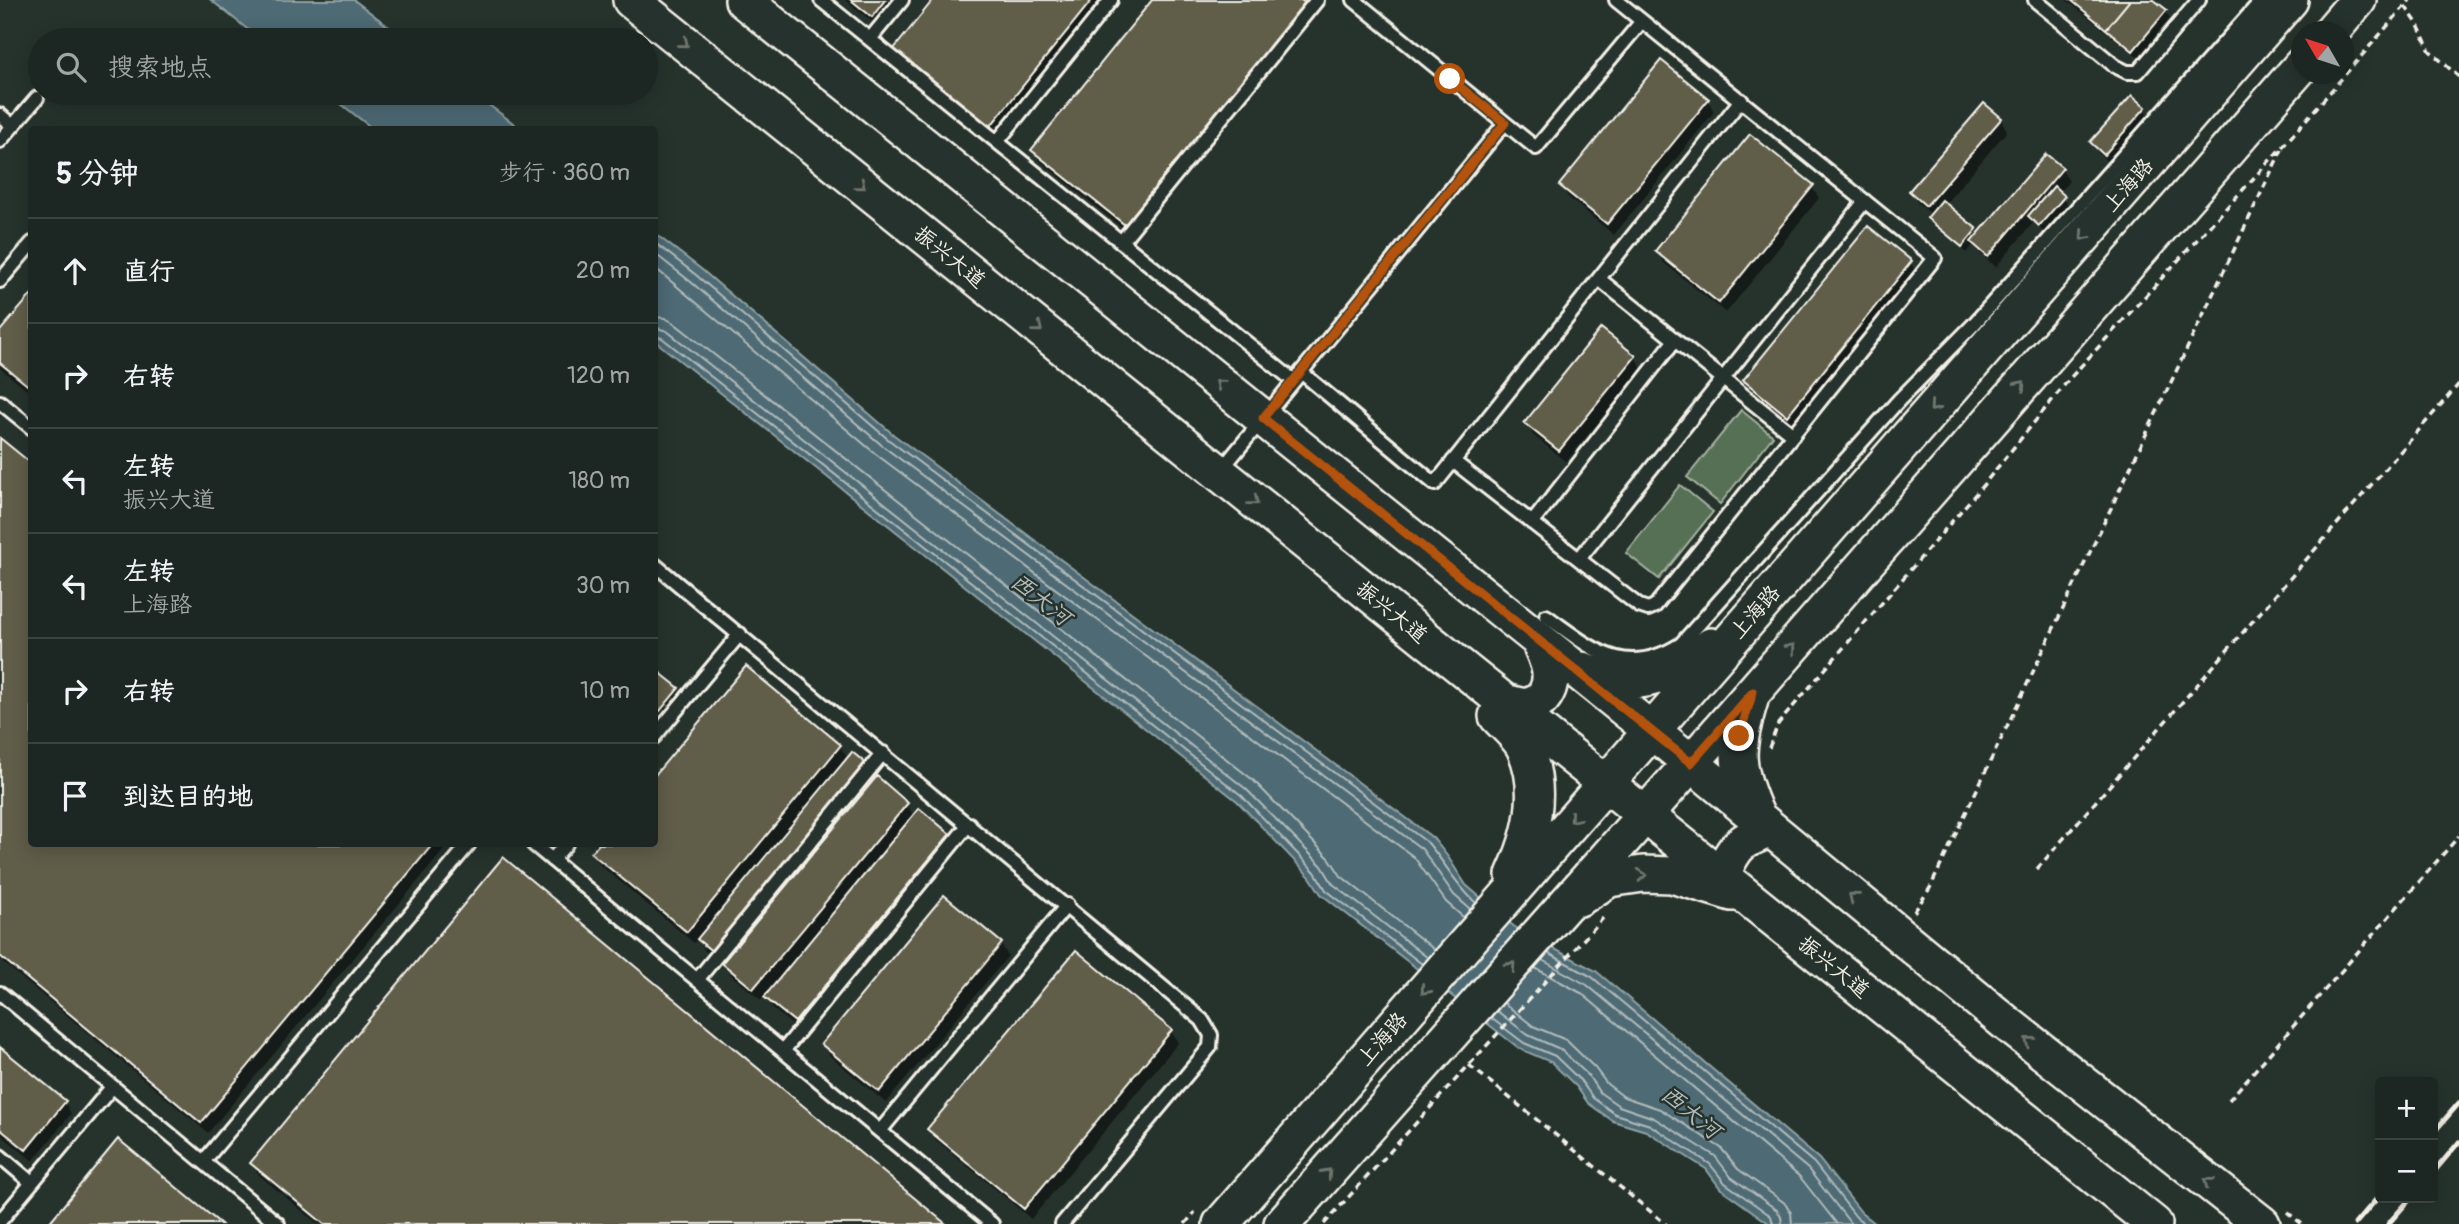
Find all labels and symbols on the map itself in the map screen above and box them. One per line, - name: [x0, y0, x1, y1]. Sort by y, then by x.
- north arrow: [2291, 21, 2354, 84]
- one-way arrow: [676, 34, 688, 47]
- route start: [1434, 63, 1465, 94]
- street label: 上海路: [2098, 153, 2159, 218]
- one-way arrow: [854, 177, 866, 190]
- street label: 振兴大道: [909, 220, 991, 294]
- one-way arrow: [2080, 228, 2092, 241]
- one-way arrow: [1031, 319, 1043, 332]
- one-way arrow: [1215, 379, 1227, 392]
- one-way arrow: [2013, 380, 2026, 393]
- one-way arrow: [1930, 399, 1942, 412]
- one-way arrow: [1245, 493, 1258, 505]
- water label: 西大河: [1005, 567, 1080, 635]
- street label: 振兴大道: [1351, 575, 1433, 649]
- street label: 上海路: [1725, 580, 1786, 645]
- one-way arrow: [1783, 644, 1795, 657]
- route end: [1723, 720, 1754, 751]
- one-way arrow: [1570, 810, 1582, 823]
- one-way arrow: [1637, 868, 1648, 883]
- one-way arrow: [1849, 893, 1862, 905]
- street label: 振兴大道: [1793, 930, 1875, 1004]
- one-way arrow: [1503, 961, 1515, 974]
- one-way arrow: [1421, 981, 1433, 994]
- street label: 上海路: [1352, 1007, 1413, 1072]
- one-way arrow: [2025, 1037, 2038, 1049]
- water label: 西大河: [1655, 1079, 1730, 1148]
- one-way arrow: [1319, 1168, 1331, 1181]
- one-way arrow: [2203, 1177, 2216, 1190]

